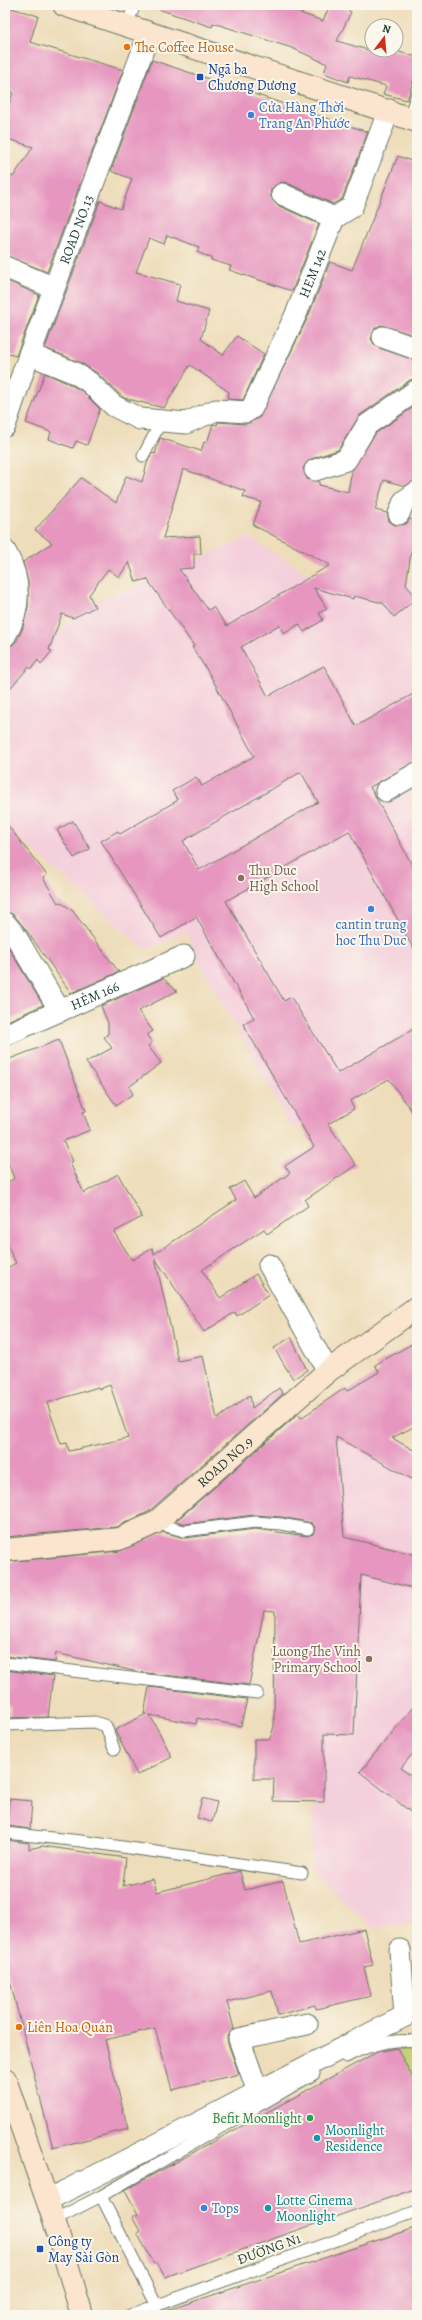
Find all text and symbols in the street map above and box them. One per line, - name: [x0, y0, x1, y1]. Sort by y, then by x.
- north arrow: [364, 18, 404, 58]
- text: N: [381, 21, 393, 37]
- place label: The Coffee House: [135, 38, 234, 57]
- marker: The Coffee House: [122, 42, 132, 52]
- place label: Ngã ba Chương Dương: [208, 60, 296, 95]
- marker: Ngã ba Chương Dương: [195, 72, 205, 82]
- place label: Cửa Hàng Thời Trang An Phước: [259, 98, 350, 133]
- marker: Cửa Hàng Thời Trang An Phước: [246, 110, 256, 120]
- street label: ROAD NO.13: [55, 192, 98, 267]
- street label: HEM 142: [294, 246, 331, 301]
- place label: Thu Duc High School: [249, 861, 319, 896]
- marker: Thu Duc High School: [236, 873, 246, 883]
- marker: cantin trung hoc Thu Duc: [366, 904, 376, 914]
- place label: cantin trung hoc Thu Duc: [335, 915, 407, 950]
- street label: HẺM 166: [67, 976, 122, 1014]
- street label: ROAD NO.9: [193, 1432, 257, 1491]
- place label: Luong The Vinh Primary School: [272, 1642, 362, 1677]
- marker: Luong The Vinh Primary School: [364, 1654, 374, 1664]
- place label: Liên Hoa Quán: [27, 2018, 113, 2037]
- marker: Liên Hoa Quán: [14, 2022, 24, 2032]
- place label: Befit Moonlight: [212, 2109, 302, 2128]
- marker: Befit Moonlight: [305, 2113, 315, 2123]
- place label: Moonlight Residence: [325, 2121, 385, 2156]
- marker: Moonlight Residence: [312, 2133, 322, 2143]
- place label: Lotte Cinema Moonlight: [276, 2191, 353, 2226]
- place label: Tops: [212, 2199, 239, 2218]
- marker: Tops: [199, 2203, 209, 2213]
- marker: Lotte Cinema Moonlight: [263, 2203, 273, 2213]
- street label: ĐƯỜNG N1: [234, 2229, 304, 2269]
- place label: Công ty May Sài Gòn: [48, 2232, 119, 2267]
- marker: Công ty May Sài Gòn: [35, 2244, 45, 2254]

